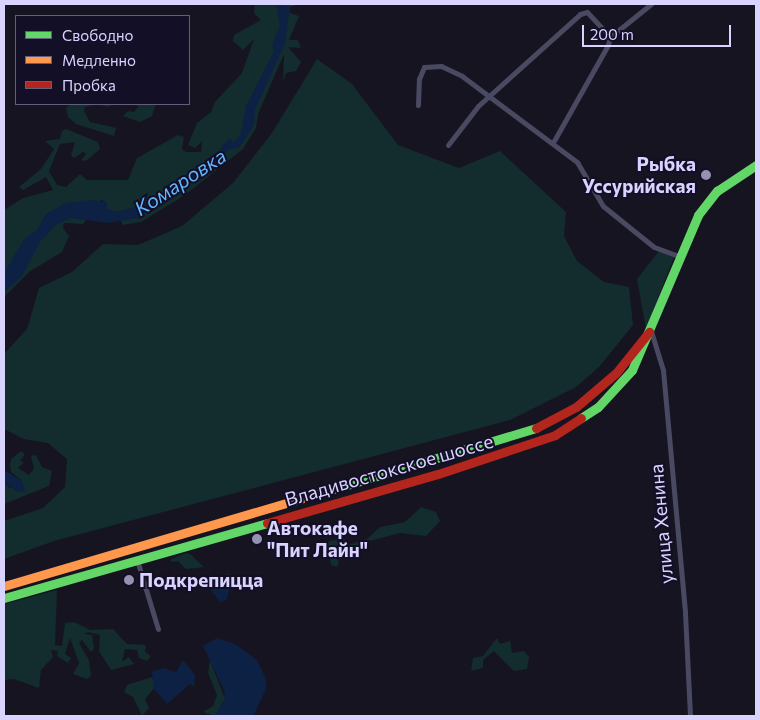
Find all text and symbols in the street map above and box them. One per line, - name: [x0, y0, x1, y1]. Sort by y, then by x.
- legend: [15, 15, 190, 105]
- scale bar: [585, 15, 734, 47]
- text: 200 m: [590, 25, 634, 43]
- text: Свободно: [62, 26, 133, 44]
- text: Медленно: [62, 51, 136, 69]
- text: Пробка: [62, 76, 116, 94]
- water label: Комаровка: [130, 144, 230, 220]
- place label: Рыбка Уссурийская: [582, 153, 696, 197]
- marker: Рыбка Уссурийская: [700, 169, 712, 181]
- street label: Владивостокское шоссе: [282, 429, 496, 511]
- street label: улица Хенина: [644, 463, 678, 585]
- place label: Автокафе "Пит Лайн": [267, 517, 368, 561]
- marker: Автокафе "Пит Лайн": [251, 533, 263, 545]
- place label: Подкрепицца: [139, 569, 263, 591]
- marker: Подкрепицца: [123, 574, 135, 586]

